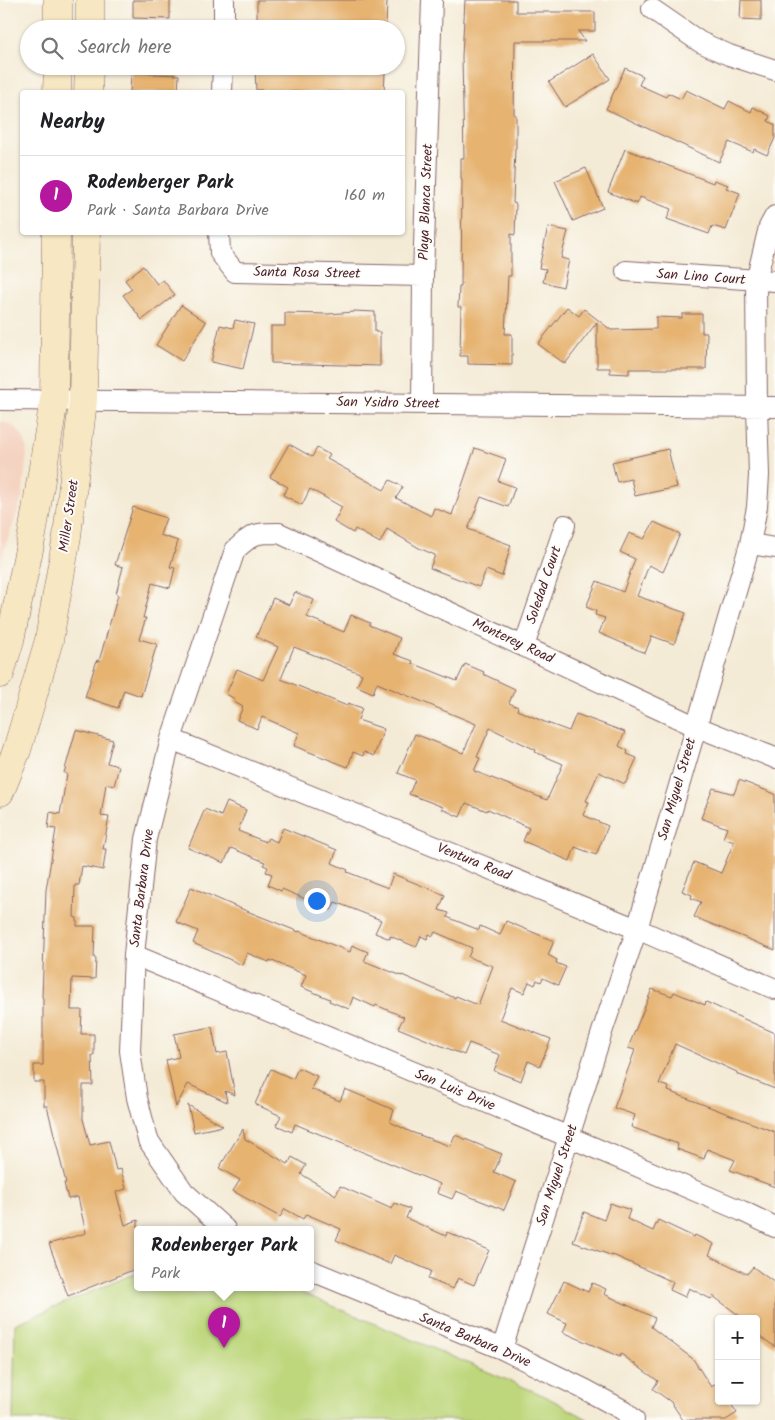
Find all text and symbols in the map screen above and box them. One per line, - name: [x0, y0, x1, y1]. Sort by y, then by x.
- search box: [20, 20, 405, 75]
- text: Search here: [78, 33, 172, 63]
- icon: search: [38, 34, 66, 62]
- text: Nearby: [40, 106, 105, 139]
- street label: Playa Blanca Street: [413, 143, 439, 261]
- text: Rodenberger Park: [87, 168, 233, 198]
- text: 1: [54, 183, 58, 208]
- text: 160 m: [344, 183, 385, 208]
- text: Park · Santa Barbara Drive: [87, 198, 269, 223]
- street label: Santa Rosa Street: [253, 261, 361, 285]
- street label: San Lino Court: [656, 263, 747, 291]
- street label: San Ysidro Street: [336, 391, 441, 415]
- street label: Miller Street: [53, 478, 85, 554]
- street label: Soledad Court: [520, 542, 568, 627]
- street label: Monterey Road: [469, 612, 558, 670]
- street label: San Miguel Street: [652, 735, 702, 843]
- street label: Santa Barbara Drive: [124, 827, 160, 948]
- street label: Ventura Road: [434, 837, 515, 887]
- your location: [304, 888, 330, 914]
- street label: San Luis Drive: [411, 1063, 499, 1117]
- street label: San Miguel Street: [530, 1121, 584, 1229]
- popup: [134, 1226, 314, 1291]
- text: Rodenberger Park: [151, 1231, 297, 1261]
- text: Park: [151, 1261, 180, 1286]
- pin: 1: [208, 1307, 240, 1348]
- street label: Santa Barbara Drive: [416, 1307, 535, 1374]
- map controls: [715, 1315, 760, 1405]
- button: +: [715, 1315, 760, 1360]
- button: −: [715, 1360, 760, 1405]

